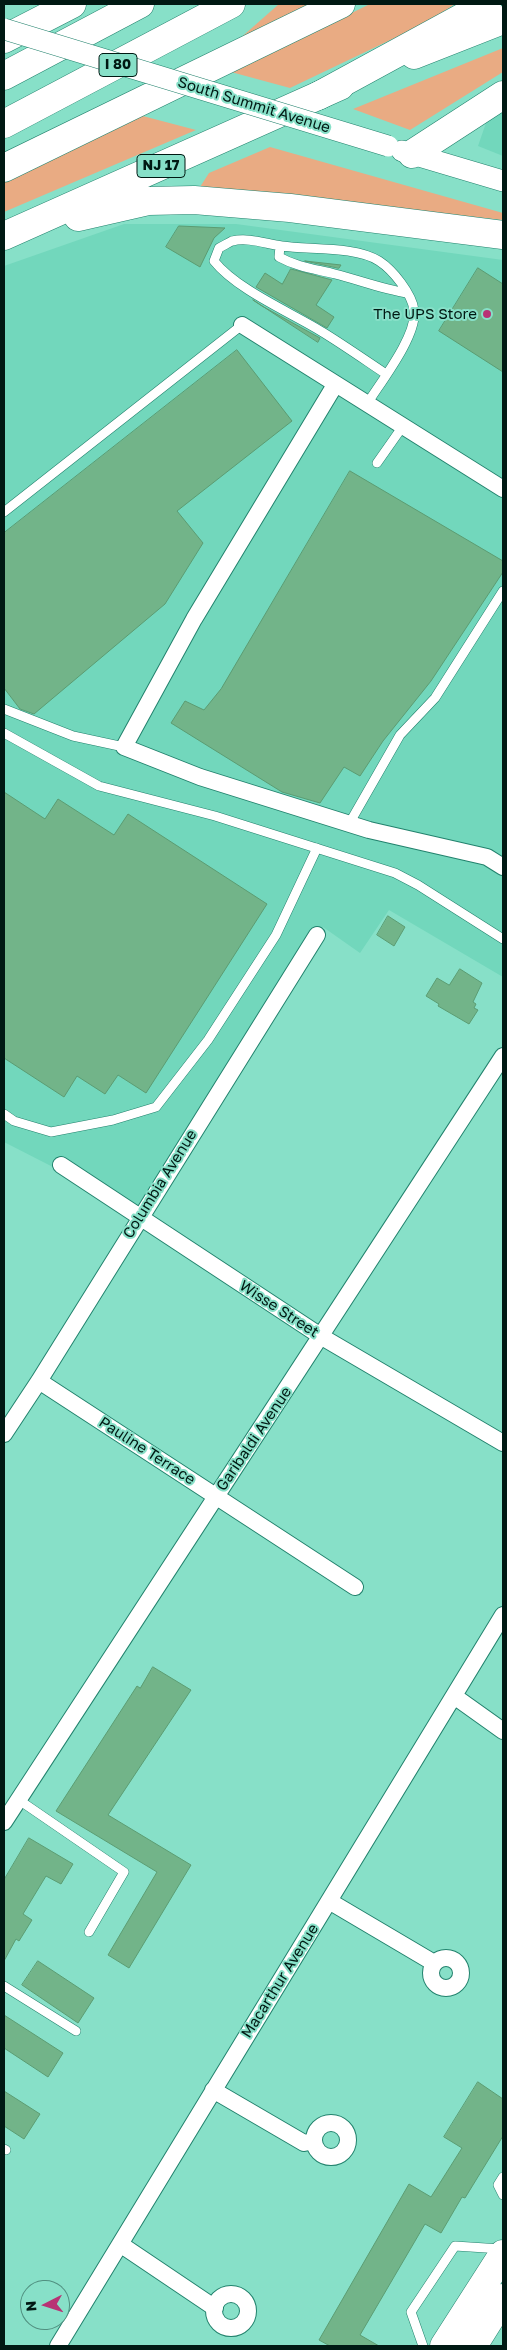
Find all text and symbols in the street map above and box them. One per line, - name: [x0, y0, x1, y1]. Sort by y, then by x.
- road number: I 80: [99, 54, 137, 76]
- street label: South Summit Avenue: [176, 73, 332, 137]
- road number: NJ 17: [137, 154, 185, 178]
- place label: The UPS Store: [373, 305, 477, 323]
- marker: The UPS Store: [481, 308, 493, 320]
- street label: Columbia Avenue: [119, 1126, 201, 1242]
- street label: Wisse Street: [236, 1277, 322, 1341]
- street label: Garibaldi Avenue: [213, 1384, 295, 1494]
- street label: Pauline Terrace: [95, 1413, 199, 1489]
- street label: Macarthur Avenue: [238, 1921, 322, 2041]
- north arrow: [20, 2280, 70, 2330]
- text: N: [22, 2300, 39, 2312]

